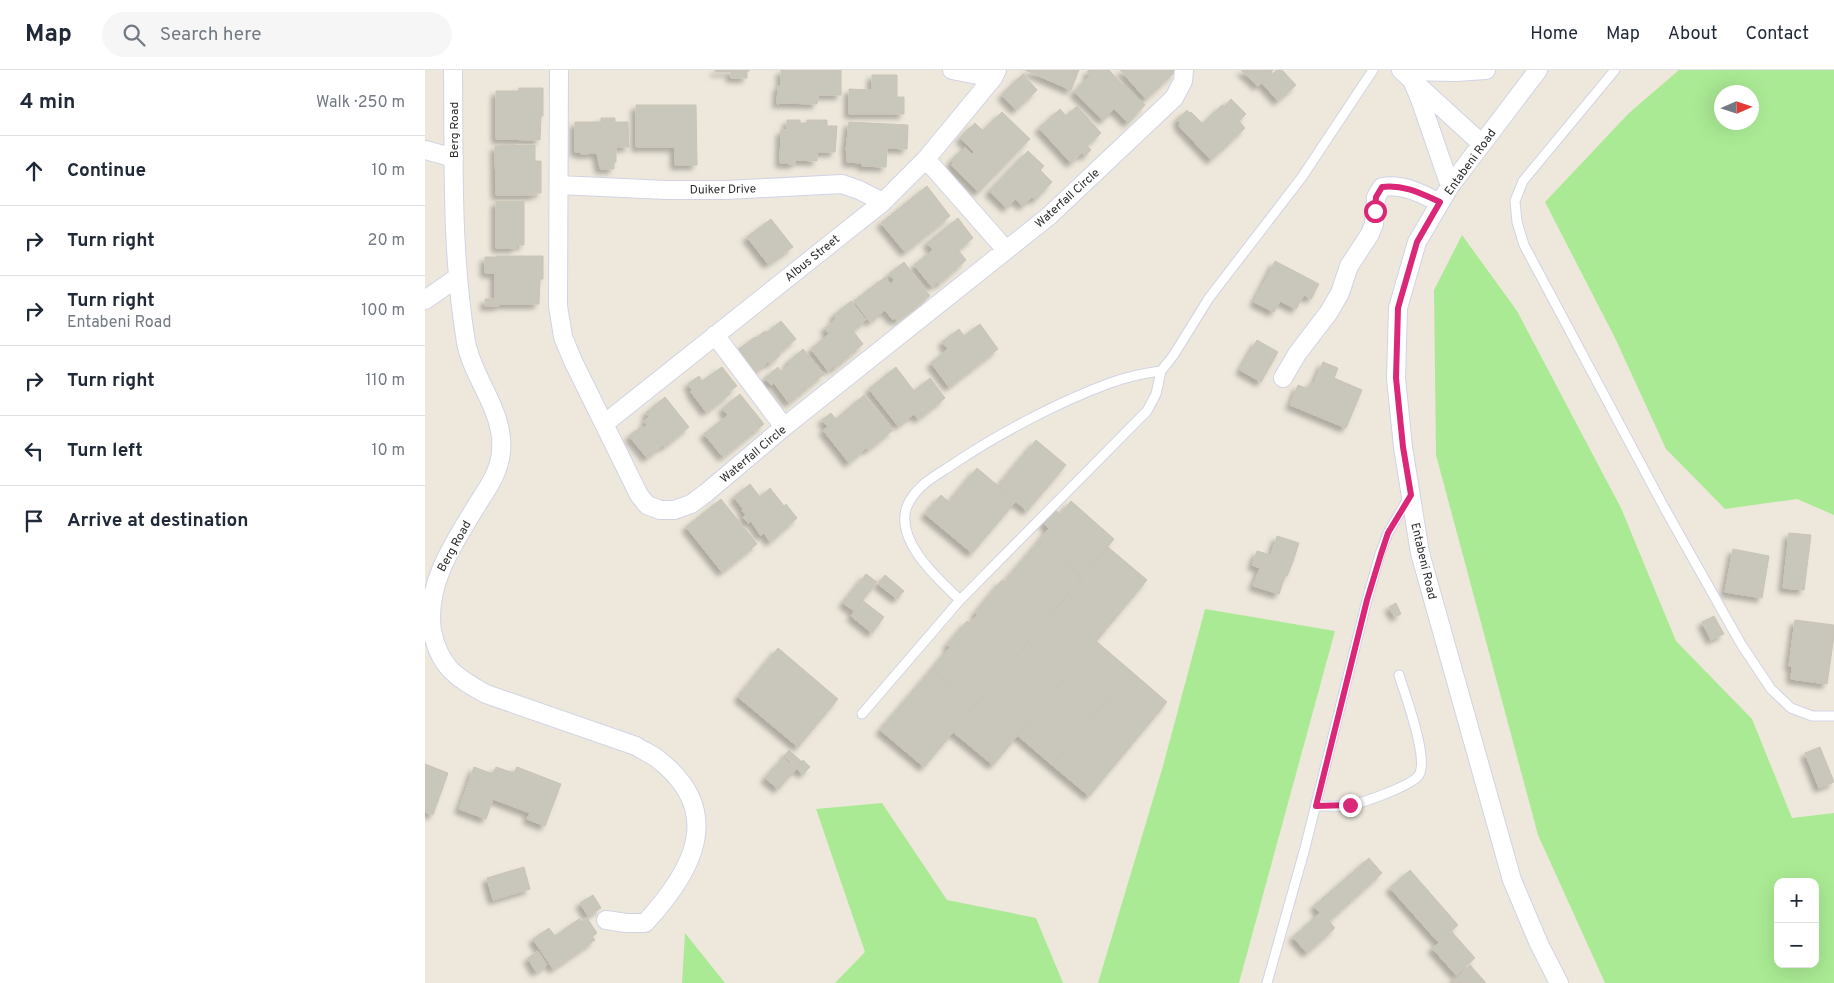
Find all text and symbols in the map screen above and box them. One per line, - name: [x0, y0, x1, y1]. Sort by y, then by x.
- search box: [102, 12, 452, 57]
- text: Map: [25, 20, 72, 50]
- icon: search: [120, 21, 148, 49]
- text: Search here: [160, 23, 261, 47]
- text: Home: [1530, 23, 1578, 46]
- text: Map: [1606, 23, 1640, 46]
- text: About: [1668, 23, 1717, 46]
- text: Contact: [1745, 23, 1809, 46]
- north arrow: [1714, 85, 1759, 130]
- text: 4 min: [20, 89, 76, 116]
- text: Walk · 250 m: [316, 93, 405, 113]
- street label: Berg Road: [447, 102, 463, 158]
- street label: Entabeni Road: [1441, 126, 1500, 199]
- icon: ahead: [20, 157, 48, 185]
- text: Continue: [67, 159, 146, 183]
- text: 10 m: [371, 161, 405, 181]
- street label: Waterfall Circle: [1032, 165, 1103, 232]
- street label: Duiker Drive: [690, 181, 756, 199]
- route start: [1364, 200, 1387, 223]
- icon: right: [20, 227, 48, 255]
- text: Turn right: [67, 229, 155, 253]
- text: 20 m: [368, 231, 405, 251]
- street label: Albus Street: [782, 232, 843, 286]
- text: Turn right: [67, 289, 155, 313]
- icon: right: [20, 297, 48, 325]
- text: 100 m: [361, 301, 405, 321]
- text: Entabeni Road: [67, 313, 171, 333]
- icon: right: [20, 367, 48, 395]
- text: Turn right: [67, 369, 155, 393]
- text: 110 m: [365, 371, 405, 391]
- street label: Waterfall Circle: [717, 422, 790, 487]
- icon: left: [20, 437, 48, 465]
- text: Turn left: [67, 439, 143, 463]
- text: 10 m: [371, 441, 405, 461]
- icon: arrive: [20, 507, 48, 535]
- text: Arrive at destination: [67, 509, 248, 533]
- street label: Berg Road: [434, 518, 476, 575]
- street label: Entabeni Road: [1406, 521, 1440, 601]
- route end: [1339, 794, 1362, 817]
- map controls: [1774, 878, 1819, 968]
- button: +: [1774, 878, 1819, 923]
- button: −: [1774, 923, 1819, 968]

